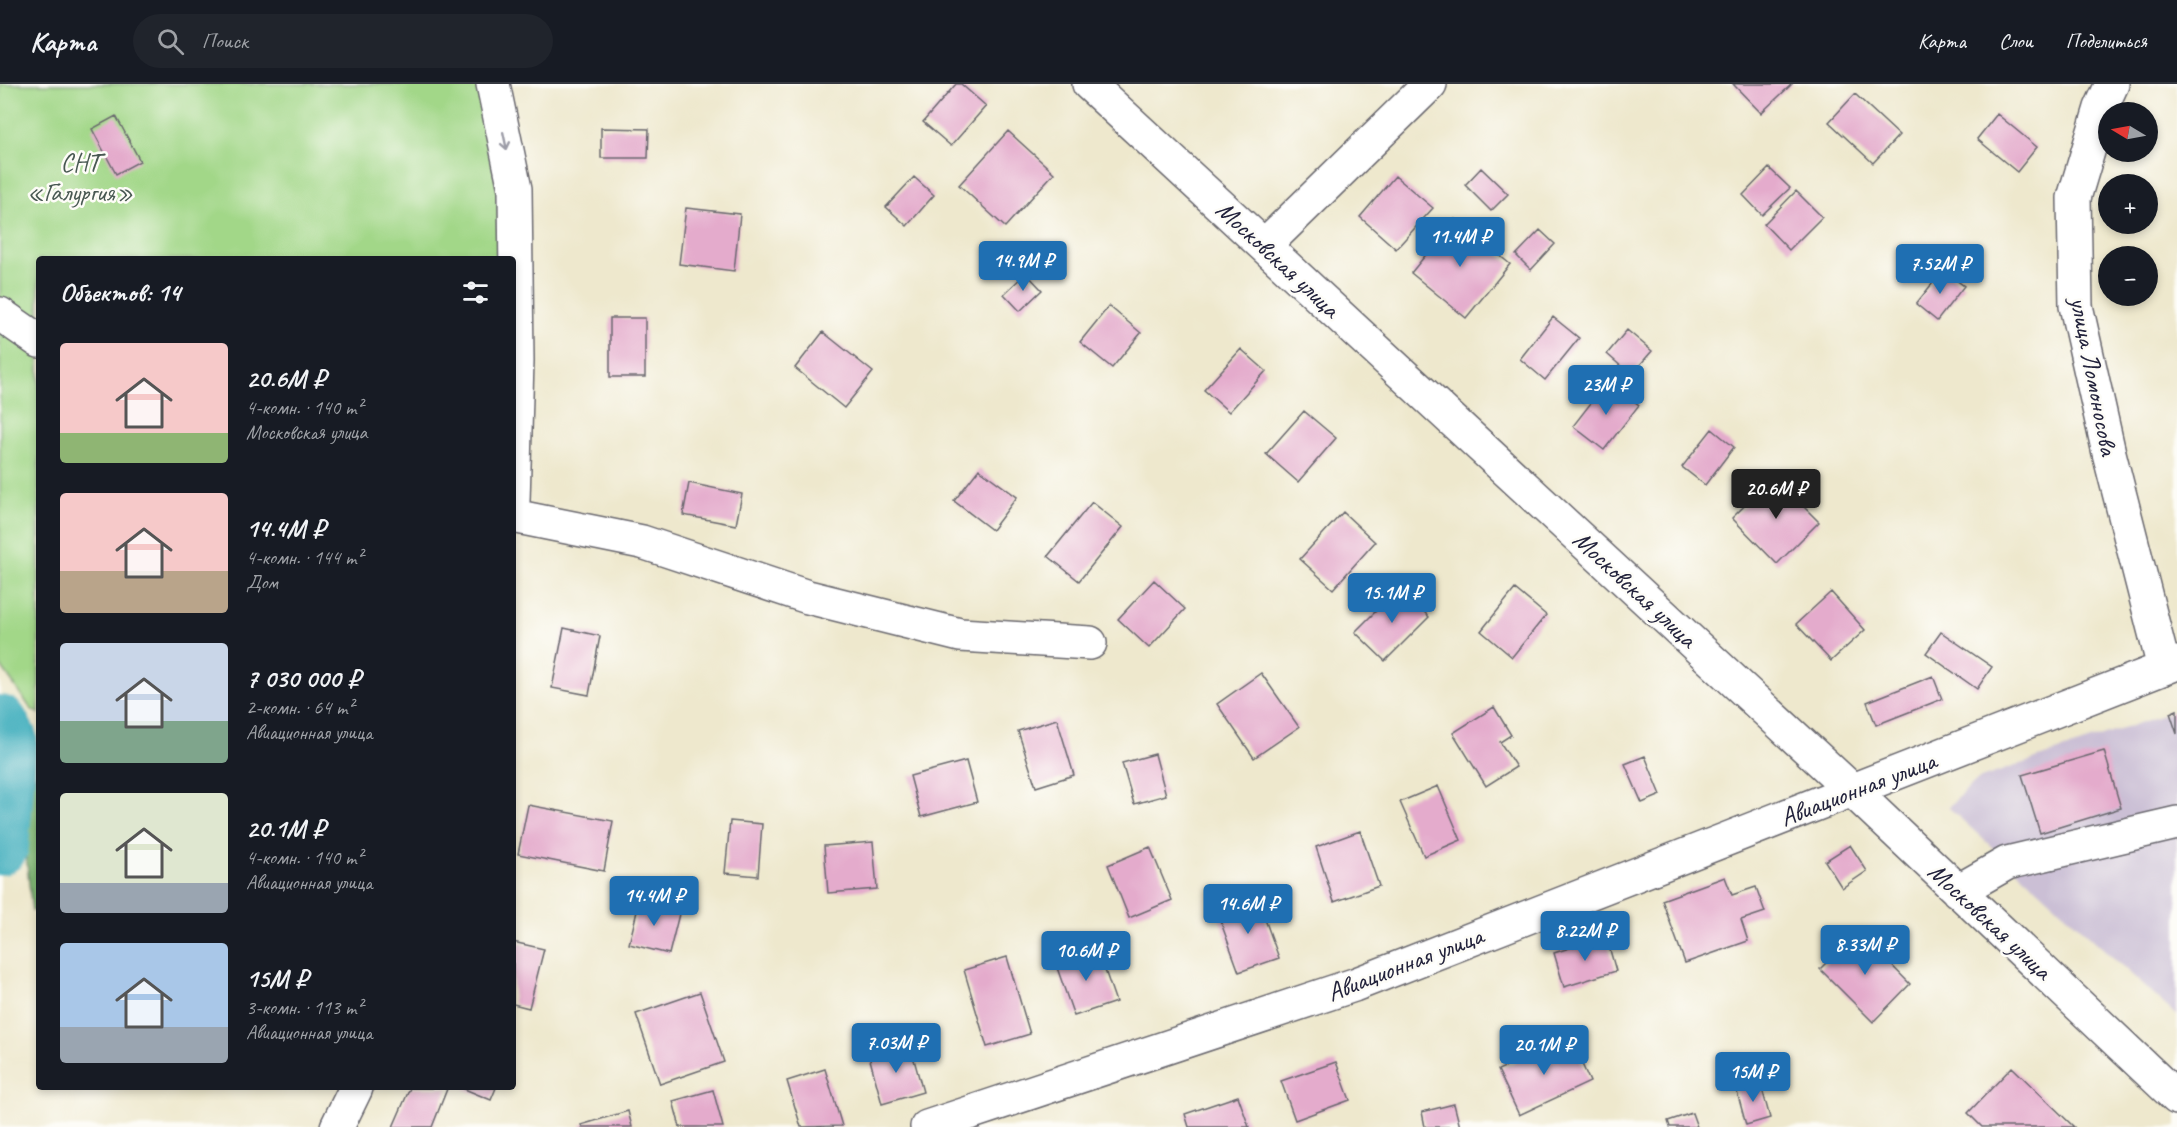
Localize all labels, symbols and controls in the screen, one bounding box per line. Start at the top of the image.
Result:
search box [133,14,553,68]
text: Карта [30,24,97,59]
icon: search [154,25,187,58]
text: Поиск [202,27,248,55]
text: Карта [1918,28,1966,54]
text: Слои [1999,28,2033,54]
text: Поделиться [2066,28,2147,54]
north arrow [2098,102,2158,162]
map controls [2098,102,2158,306]
one-way arrow [500,131,511,151]
park label: СНТ «Галургия» [27,146,133,209]
button: + [2098,174,2158,234]
street label: Московская улица [1209,193,1348,326]
pin: 11.4M ₽ [1405,217,1515,268]
text: 11.4M ₽ [1430,224,1490,249]
pin: 14.9M ₽ [968,241,1078,292]
pin: 7.52M ₽ [1885,244,1995,295]
button: − [2098,246,2158,306]
text: 14.9M ₽ [993,248,1053,273]
text: 7.52M ₽ [1910,251,1970,276]
text: Объектов: 14 [60,276,180,309]
icon: filters [459,276,492,309]
street label: улица Ломоносова [2062,292,2126,459]
text: 20.6M ₽ [246,362,325,395]
pin: 23M ₽ [1564,365,1648,416]
icon: home [108,367,180,439]
text: 23M ₽ [1582,372,1630,397]
text: 4-комн. · 140 m² [246,395,363,420]
text: Московская улица [246,420,367,445]
pin: 20.6M ₽ [1721,469,1831,520]
text: 20.6M ₽ [1745,476,1807,501]
text: 14.4M ₽ [246,512,325,545]
icon: home [108,517,180,589]
street label: Московская улица [1566,523,1705,656]
text: 4-комн. · 144 m² [246,545,363,570]
text: Дом [246,570,278,595]
pin: 15.1M ₽ [1337,573,1447,624]
text: 15.1M ₽ [1362,580,1422,605]
text: 7 030 000 ₽ [246,662,360,695]
icon: home [108,667,180,739]
text: 2-комн. · 64 m² [246,695,354,720]
text: Авиационная улица [246,720,372,745]
street label: Авиационная улица [1775,743,1943,834]
text: 20.1M ₽ [246,812,325,845]
icon: home [108,817,180,889]
text: 4-комн. · 140 m² [246,845,363,870]
street label: Московская улица [1921,855,2060,988]
text: Авиационная улица [246,870,372,895]
pin: 14.4M ₽ [599,876,709,927]
text: 14.4M ₽ [624,883,684,908]
pin: 14.6M ₽ [1193,884,1303,935]
text: 14.6M ₽ [1217,891,1279,916]
pin: 8.22M ₽ [1530,911,1640,962]
street label: Авиационная улица [1322,918,1490,1009]
text: 8.22M ₽ [1555,918,1615,943]
pin: 8.33M ₽ [1810,925,1920,976]
pin: 10.6M ₽ [1031,931,1141,982]
text: 8.33M ₽ [1835,932,1895,957]
text: 10.6M ₽ [1055,938,1117,963]
text: 15M ₽ [246,962,308,995]
icon: home [108,967,180,1039]
text: 3-комн. · 113 m² [246,995,363,1020]
text: Авиационная улица [246,1020,372,1045]
pin: 7.03M ₽ [841,1023,951,1074]
pin: 20.1M ₽ [1489,1025,1599,1076]
text: 7.03M ₽ [866,1030,926,1055]
text: 20.1M ₽ [1514,1032,1574,1057]
pin: 15M ₽ [1711,1052,1795,1103]
text: 15M ₽ [1729,1059,1777,1084]

